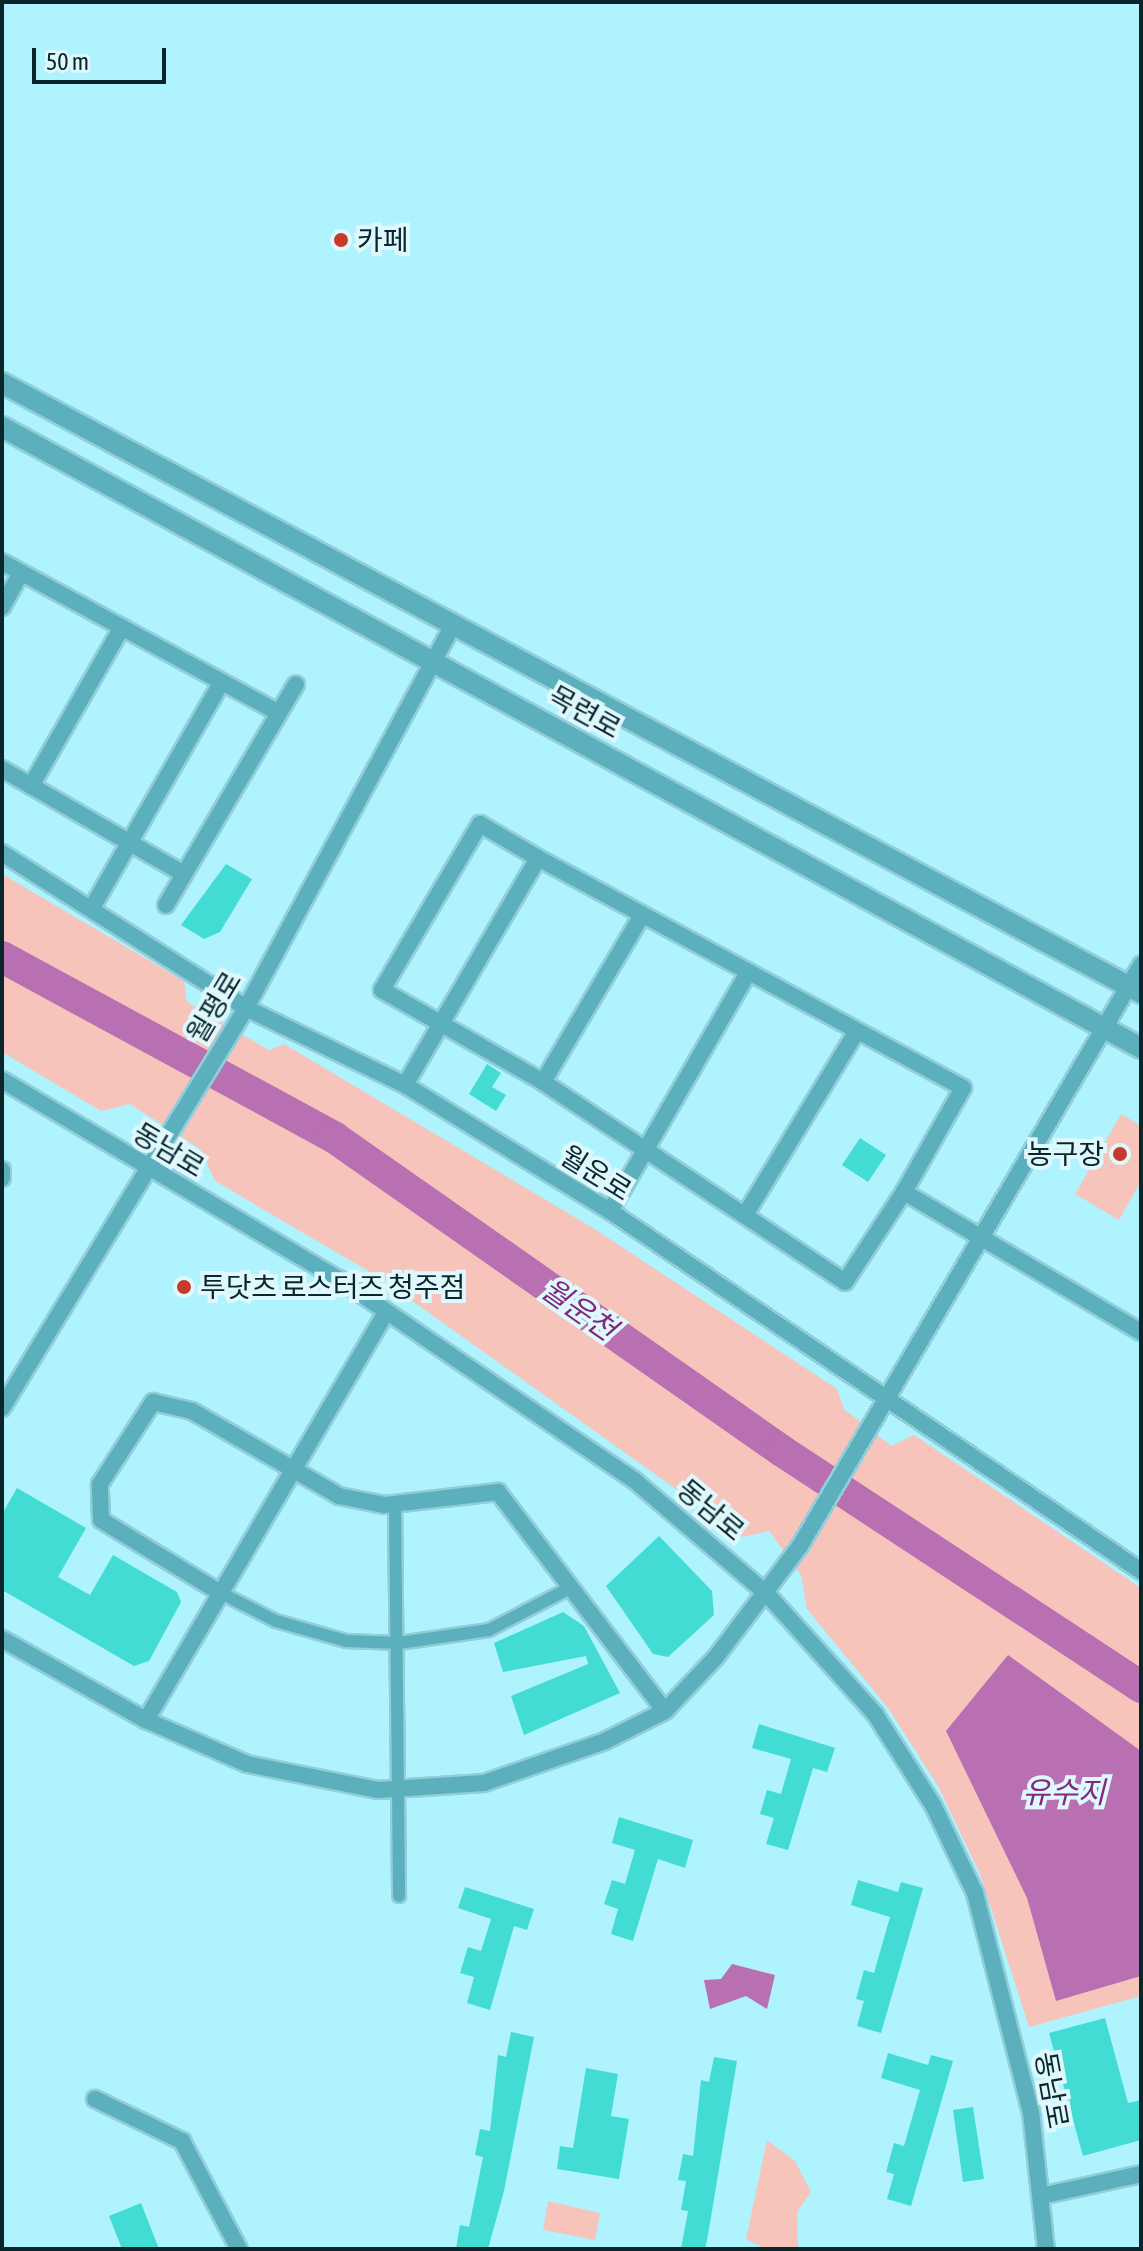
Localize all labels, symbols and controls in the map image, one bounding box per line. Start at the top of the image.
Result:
scale bar [36,32,170,82]
text: 50 m [46,48,89,75]
place label: 카페 [357,223,409,257]
marker: 카페 [332,231,350,249]
street label: 목련로 [543,679,627,745]
street label: 월평로 [180,965,248,1049]
street label: 동남로 [127,1116,211,1184]
place label: 농구장 [1027,1137,1104,1171]
street label: 월운로 [554,1138,638,1208]
marker: 농구장 [1111,1145,1129,1163]
place label: 투닷츠 로스터즈 청주점 [200,1270,465,1304]
water label: 월운천 [535,1271,623,1347]
marker: 투닷츠 로스터즈 청주점 [175,1278,193,1296]
street label: 동남로 [671,1472,751,1548]
water label: 유수지 [1023,1774,1105,1810]
street label: 동남로 [1029,2049,1075,2131]

